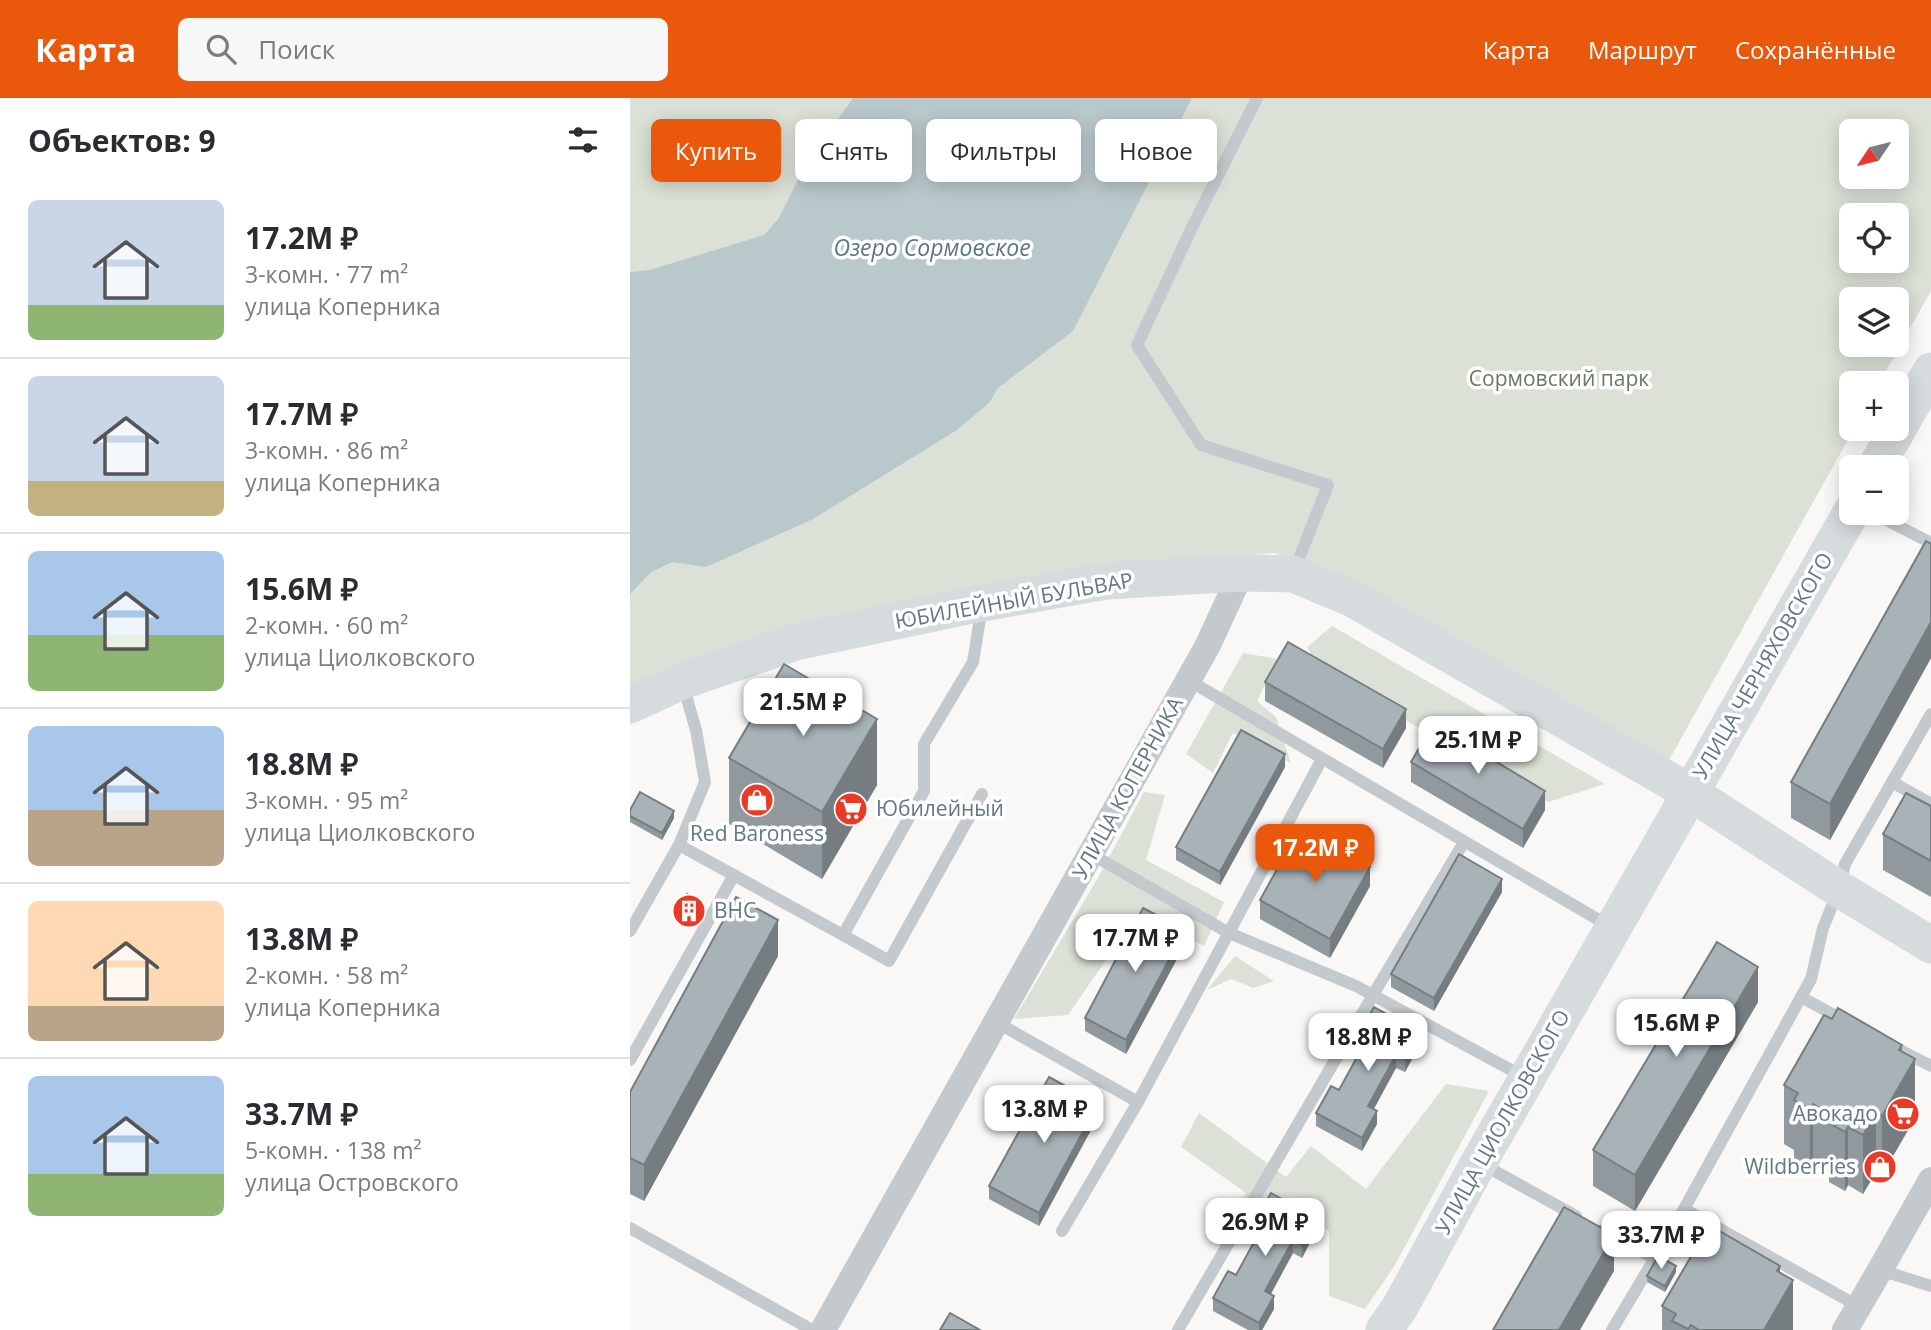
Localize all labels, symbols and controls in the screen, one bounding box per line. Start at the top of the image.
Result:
search box [178,18,668,81]
text: Карта [35,27,136,72]
icon: search [202,30,240,68]
text: Поиск [258,31,335,67]
text: Карта [1483,33,1550,66]
text: Маршрут [1588,33,1697,66]
text: Сохранённые [1735,33,1896,66]
chip: Купить [651,119,781,182]
chip: Снять [795,119,912,182]
chip: Фильтры [926,119,1081,182]
chip: Новое [1095,119,1217,182]
north arrow [1839,119,1909,189]
map controls [1839,119,1909,525]
text: Объектов: 9 [28,120,216,161]
icon: filters [564,121,602,159]
button: locate [1839,203,1909,273]
text: 17.2M ₽ [245,217,359,258]
icon: home [84,228,168,312]
water label: Озеро Сормовское [833,231,1031,263]
text: 3-комн. · 77 m² [245,258,408,290]
button: layers [1839,287,1909,357]
text: улица Коперника [245,290,440,322]
park label: Сормовский парк [1469,364,1649,392]
button: + [1839,371,1909,441]
text: 17.7M ₽ [245,393,359,434]
icon: home [84,404,168,488]
text: 3-комн. · 86 m² [245,434,408,466]
button: − [1839,455,1909,525]
text: улица Коперника [245,466,440,498]
street label: УЛИЦА ЧЕРНЯХОВСКОГО [1686,547,1839,784]
street label: ЮБИЛЕЙНЫЙ БУЛЬВАР [893,565,1135,635]
text: 15.6M ₽ [245,568,359,609]
icon: home [84,579,168,663]
text: 2-комн. · 60 m² [245,609,408,641]
text: улица Циолковского [245,641,475,673]
pin: 21.5M ₽ [738,678,868,738]
text: 21.5M ₽ [759,685,847,717]
street label: УЛИЦА КОПЕРНИКА [1065,691,1189,884]
pin: 25.1M ₽ [1413,716,1543,776]
text: 25.1M ₽ [1434,723,1522,755]
text: 18.8M ₽ [245,743,359,784]
icon: home [84,754,168,838]
shop icon: Red Baroness [738,781,776,819]
text: 3-комн. · 95 m² [245,784,408,816]
supermarket icon: Юбилейный [832,790,870,828]
place label: Юбилейный [876,794,1004,822]
text: улица Циолковского [245,816,475,848]
place label: Red Baroness [690,819,824,847]
pin: 17.2M ₽ [1250,824,1380,884]
text: 17.2M ₽ [1271,831,1359,863]
building icon: ВНС [670,892,708,930]
place label: ВНС [714,896,756,924]
pin: 17.7M ₽ [1070,914,1200,974]
text: 13.8M ₽ [245,918,359,959]
text: 17.7M ₽ [1091,921,1179,953]
icon: home [84,929,168,1013]
text: 2-комн. · 58 m² [245,959,408,991]
text: улица Коперника [245,991,440,1023]
pin: 15.6M ₽ [1611,1000,1741,1059]
street label: УЛИЦА ЦИОЛКОВСКОГО [1429,1004,1576,1239]
text: 15.6M ₽ [1632,1006,1720,1038]
pin: 18.8M ₽ [1303,1014,1433,1073]
text: 18.8M ₽ [1324,1020,1412,1052]
pin: 13.8M ₽ [979,1086,1109,1145]
text: 13.8M ₽ [1000,1092,1088,1124]
text: 33.7M ₽ [245,1093,359,1134]
supermarket icon: Авокадо [1884,1095,1922,1133]
place label: Авокадо [1793,1099,1878,1127]
icon: home [84,1104,168,1188]
text: 5-комн. · 138 m² [245,1134,421,1166]
shop icon: Wildberries [1861,1148,1899,1186]
place label: Wildberries [1744,1152,1856,1180]
text: улица Островского [245,1166,459,1198]
pin: 26.9M ₽ [1200,1198,1330,1258]
text: 26.9M ₽ [1221,1205,1309,1237]
pin: 33.7M ₽ [1596,1212,1726,1271]
text: 33.7M ₽ [1617,1218,1705,1250]

